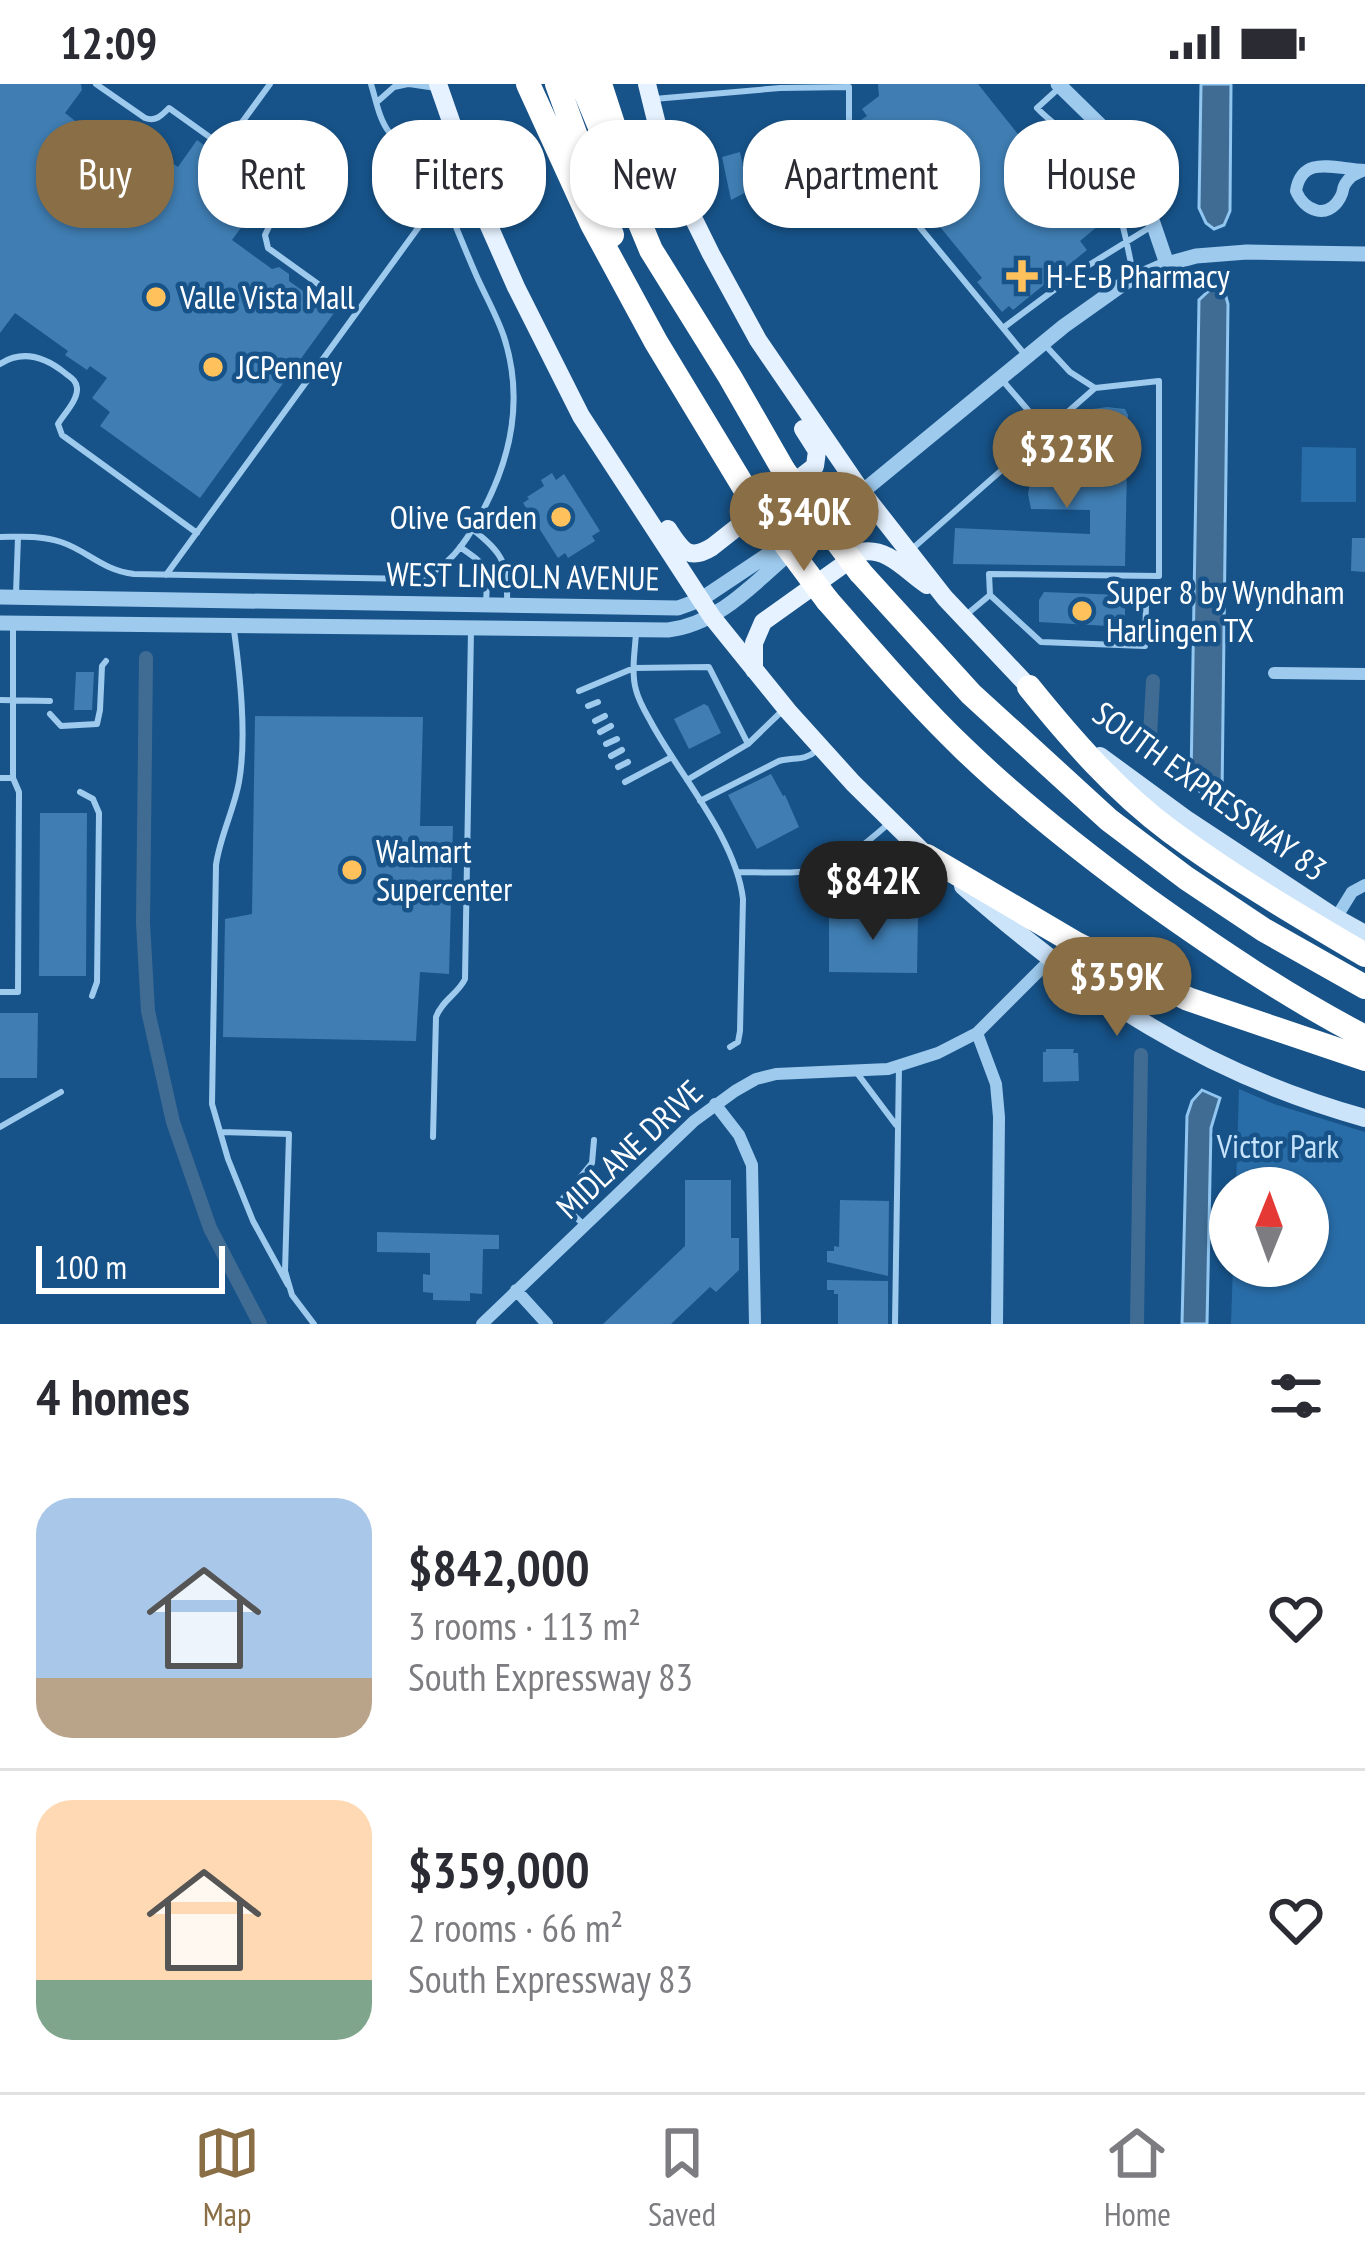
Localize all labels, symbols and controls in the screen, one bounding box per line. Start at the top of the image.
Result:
text: 12:09 [60,13,157,71]
chip: Buy [36,120,174,228]
chip: Rent [198,120,348,228]
chip: Filters [372,120,546,228]
chip: New [570,120,719,228]
chip: Apartment [743,120,980,228]
chip: House [1004,120,1179,228]
place label: H-E-B Pharmacy [1046,254,1230,297]
marker: H-E-B Pharmacy [1009,263,1035,289]
place label: Valle Vista Mall [179,275,355,318]
marker: Valle Vista Mall [143,284,169,310]
place label: JCPenney [236,345,343,388]
marker: JCPenney [200,354,226,380]
pin: $323K [983,409,1151,511]
text: $323K [1020,422,1114,473]
pin: $340K [720,472,888,574]
text: $340K [757,485,851,536]
place label: Olive Garden [390,495,537,538]
marker: Olive Garden [548,504,574,530]
street label: WEST LINCOLN AVENUE [386,552,660,599]
place label: Super 8 by Wyndham Harlingen TX [1106,570,1344,651]
marker: Super 8 by Wyndham Harlingen TX [1069,598,1095,624]
street label: SOUTH EXPRESSWAY 83 [1085,691,1336,890]
place label: Walmart Supercenter [376,829,512,910]
pin: $842K [789,841,957,943]
text: $842K [826,854,920,905]
marker: Walmart Supercenter [339,857,365,883]
pin: $359K [1033,937,1201,1039]
text: $359K [1070,950,1164,1001]
street label: MIDLANE DRIVE [546,1070,711,1227]
park label: Victor Park [1216,1124,1339,1167]
north arrow [1209,1167,1329,1287]
map controls [1209,1167,1329,1287]
scale bar [36,1240,225,1293]
text: 100 m [54,1245,127,1288]
text: 4 homes [36,1363,190,1429]
icon: filters [1263,1363,1329,1429]
text: $842,000 [408,1534,590,1600]
icon: home [132,1546,276,1690]
icon: heart [1263,1585,1329,1651]
text: 3 rooms · 113 m² [408,1600,641,1651]
text: South Expressway 83 [408,1651,693,1702]
text: $359,000 [408,1836,590,1902]
icon: home [132,1848,276,1992]
icon: heart [1263,1887,1329,1953]
text: 2 rooms · 66 m² [408,1902,623,1953]
text: South Expressway 83 [408,1953,693,2004]
tab: Map [194,2120,260,2235]
tab: Saved [648,2120,716,2235]
tab: Home [1104,2120,1171,2235]

